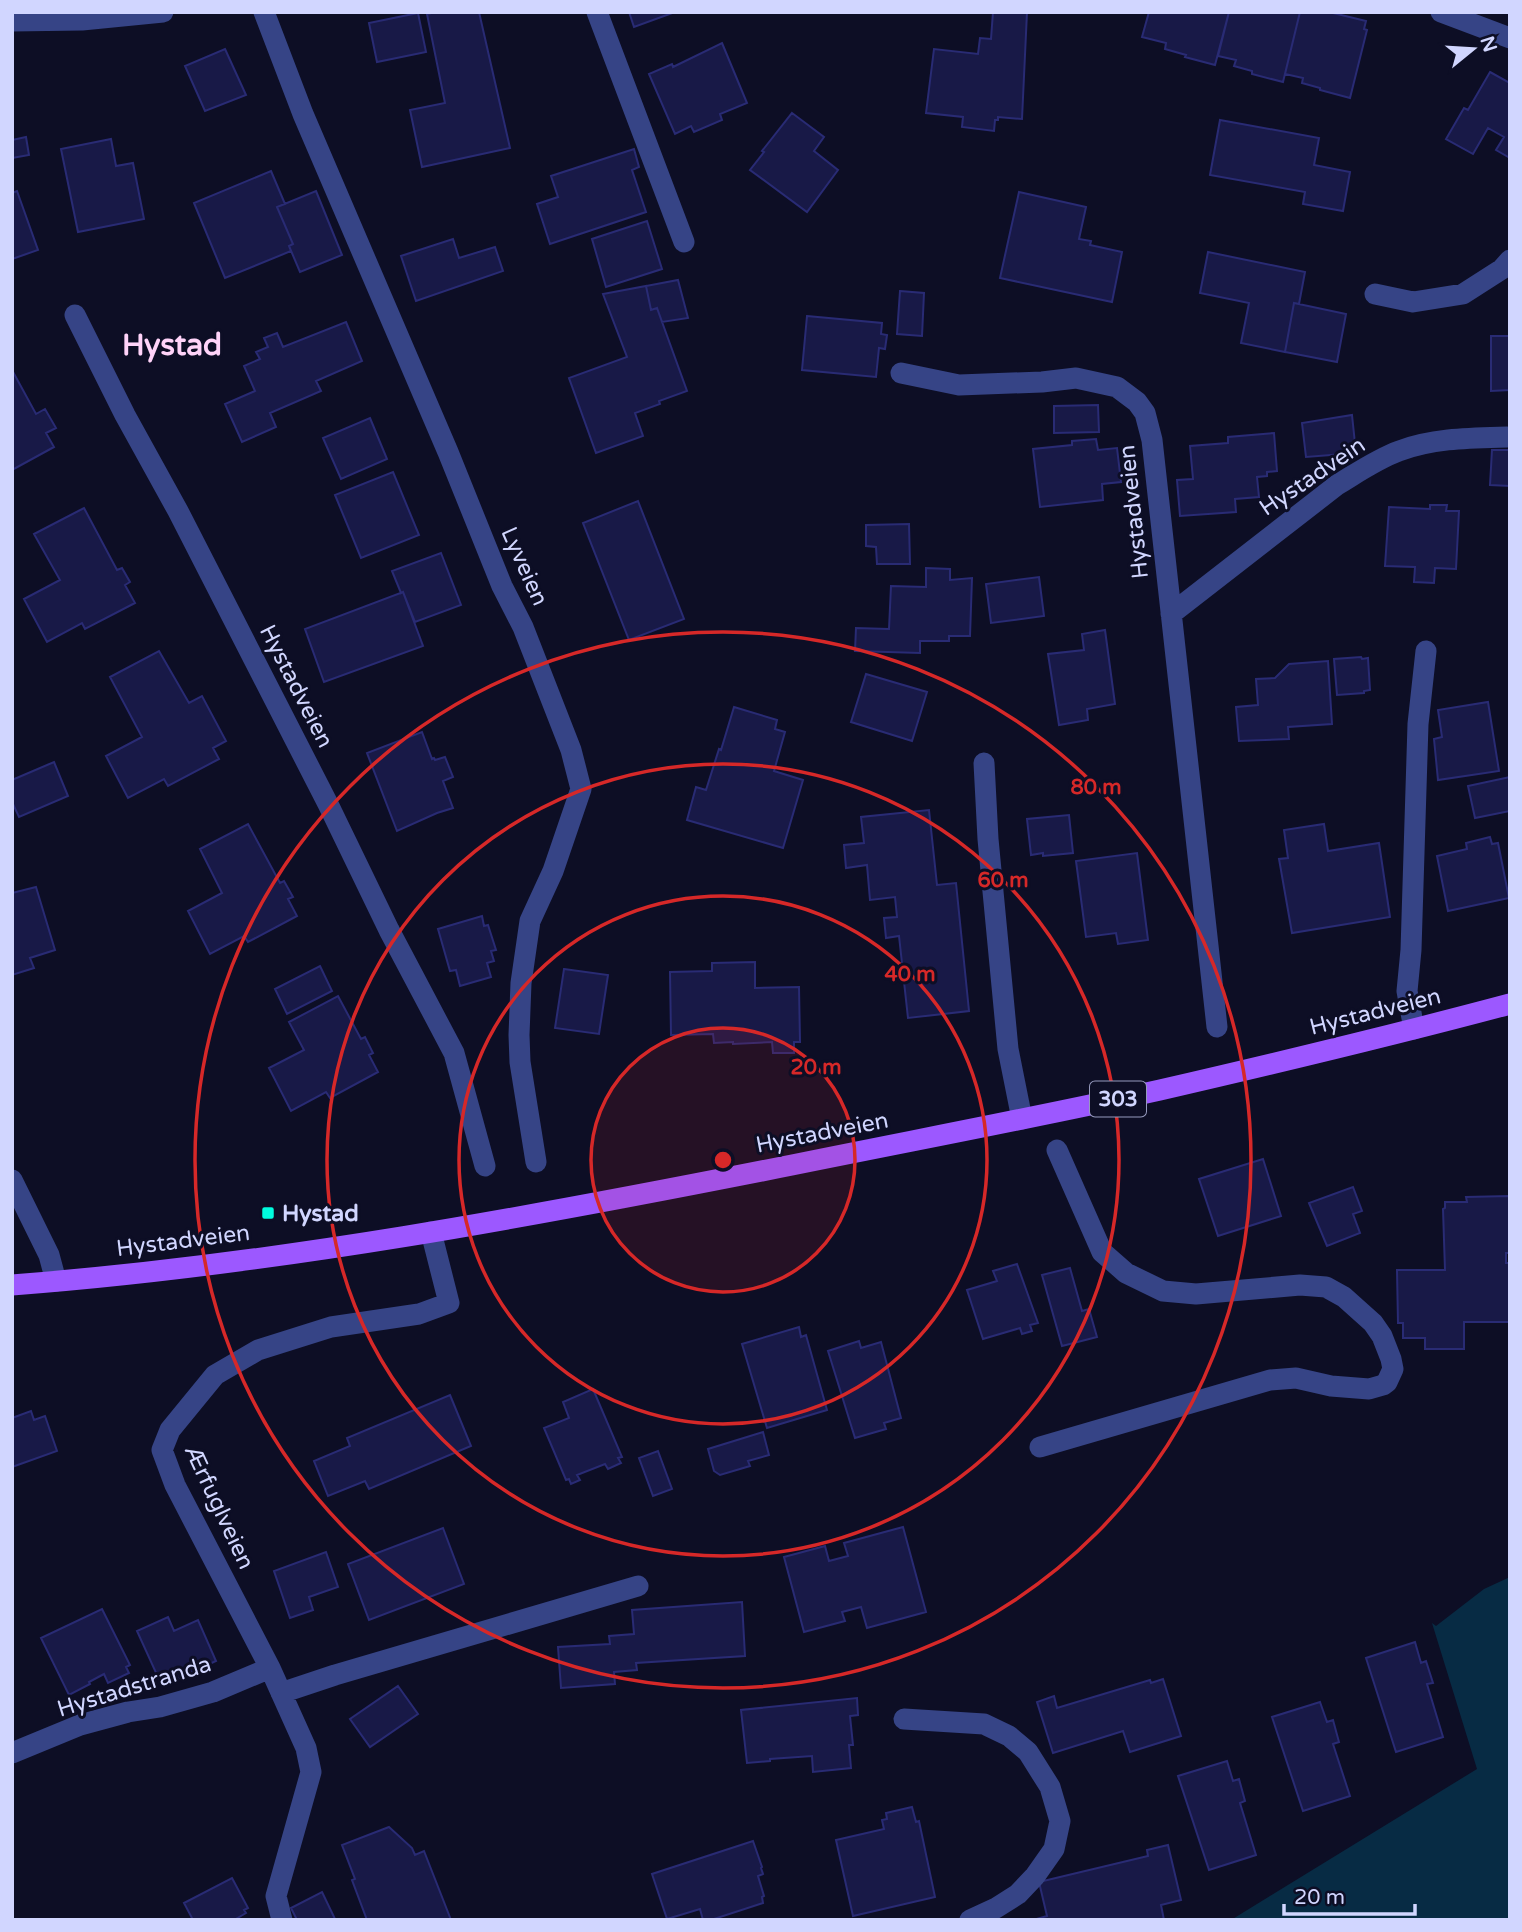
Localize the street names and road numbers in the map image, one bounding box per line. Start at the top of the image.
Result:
street label: Hystadvein [1254,431,1371,522]
street label: Hystadveien [1113,444,1155,580]
street label: Lyveien [494,523,554,610]
street label: Hystadveien [253,620,339,753]
street label: Hystadveien [1307,982,1444,1042]
road number: 303 [1090,1082,1146,1116]
street label: Hystadveien [754,1106,891,1160]
street label: Hystadveien [115,1219,252,1263]
street label: Ærfuglveien [178,1441,260,1574]
street label: Hystadstranda [54,1650,215,1724]

